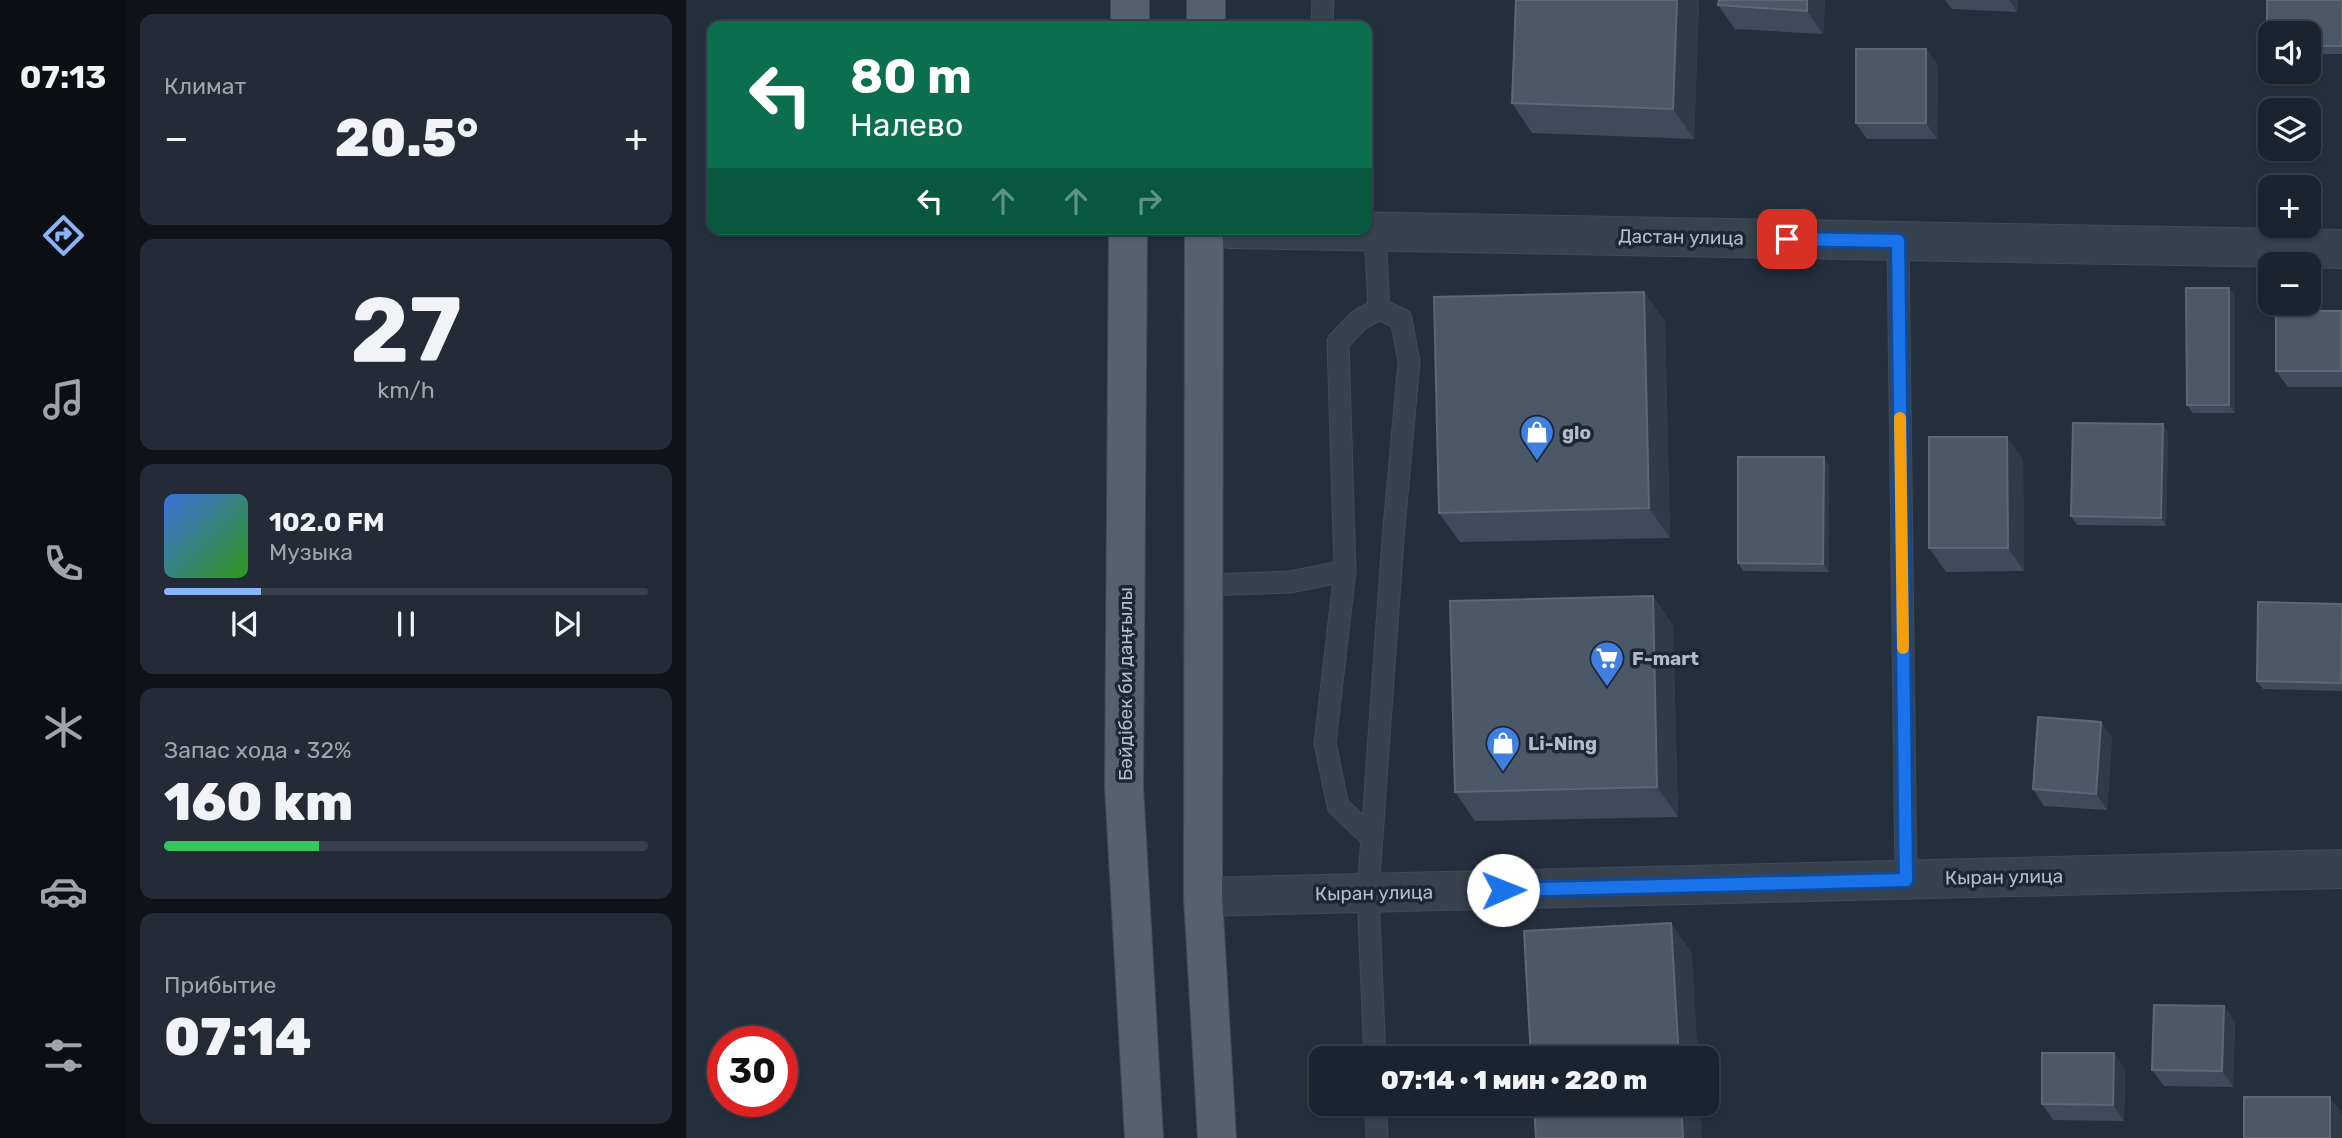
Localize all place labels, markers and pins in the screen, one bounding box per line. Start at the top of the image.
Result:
pin [1757,209,1817,269]
shop icon: glo [1518,413,1556,462]
place label: glo [1562,421,1591,444]
supermarket icon: F-mart [1588,639,1626,688]
place label: F-mart [1632,647,1699,670]
shop icon: Li-Ning [1484,724,1522,773]
place label: Li-Ning [1528,732,1597,755]

